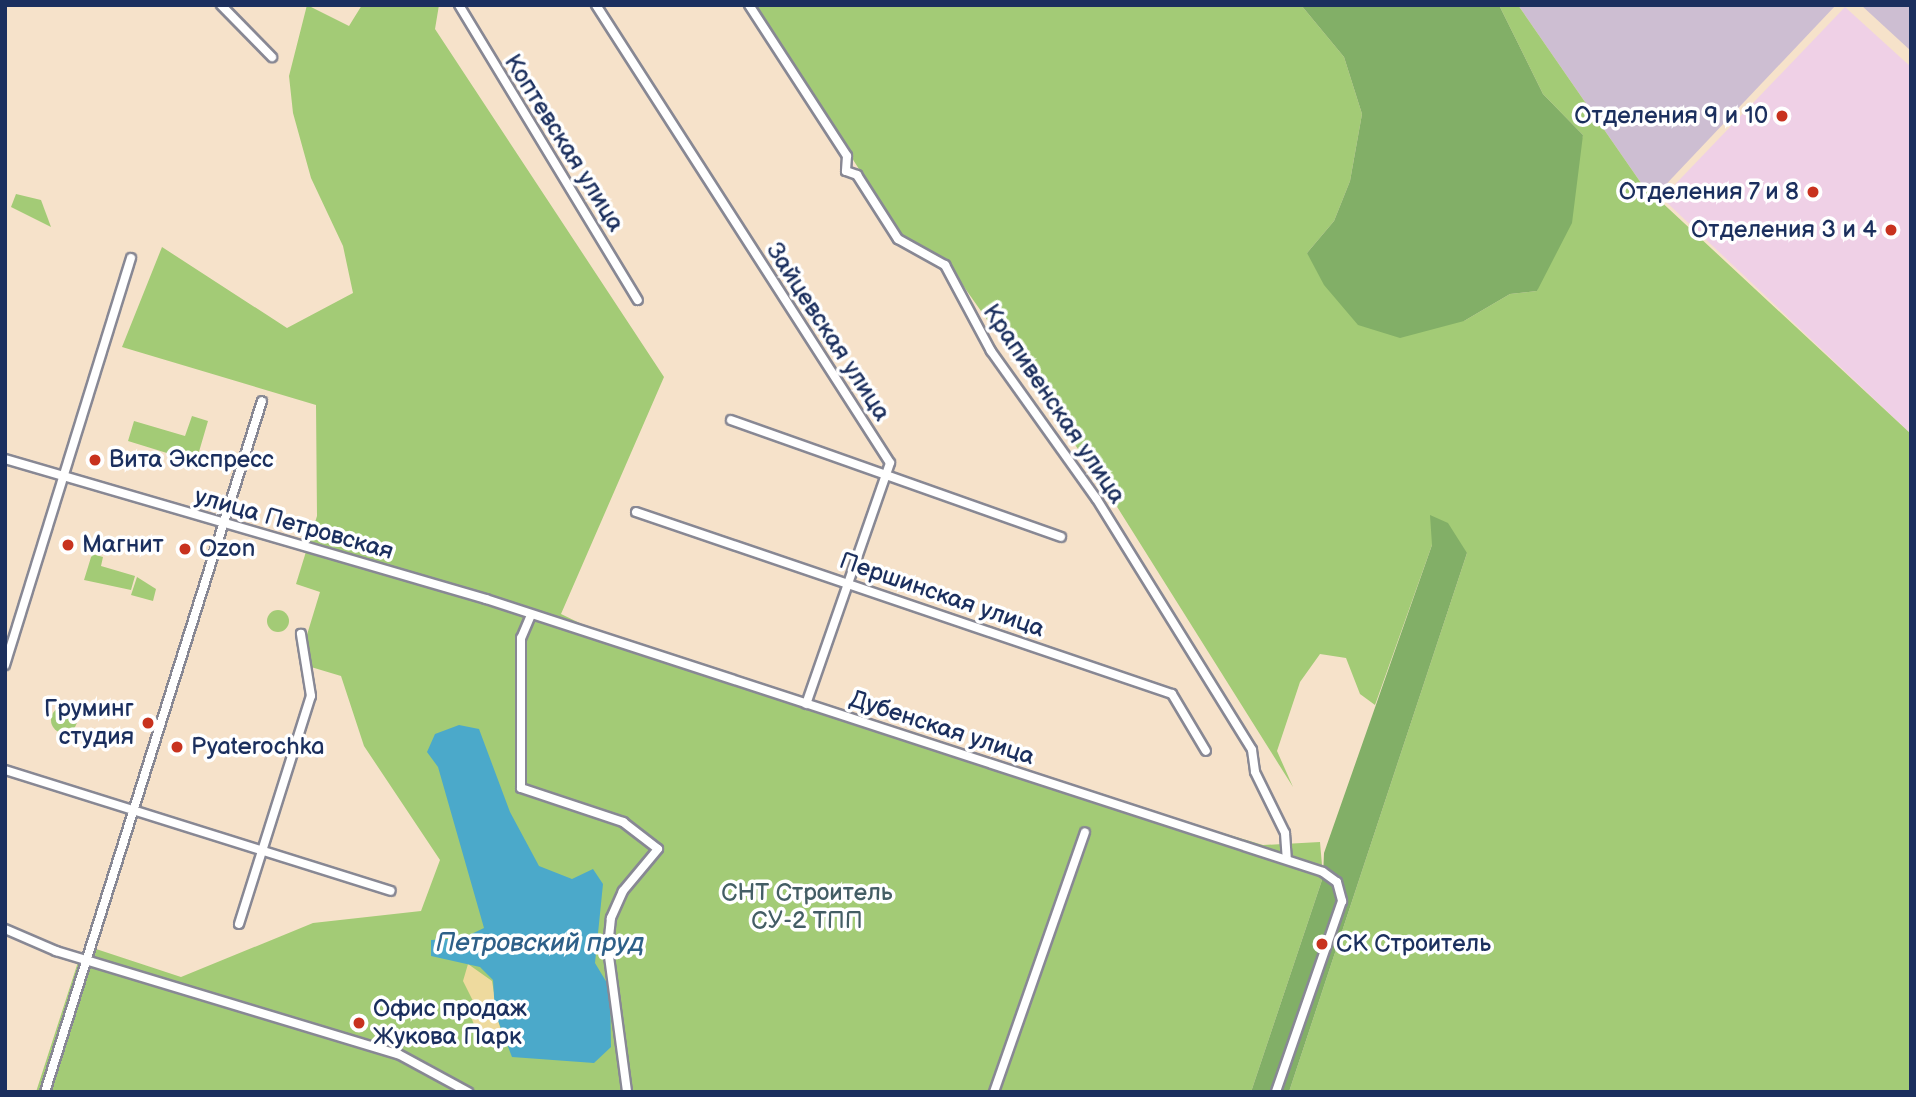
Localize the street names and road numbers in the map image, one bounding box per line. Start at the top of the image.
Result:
street label: Коптевская улица [498,49,630,237]
street label: Зайцевская улица [760,238,896,426]
street label: Крапивенская улица [976,299,1132,509]
street label: улица Петровская [191,482,397,566]
street label: Першинская улица [836,546,1048,644]
street label: Дубенская улица [846,685,1038,771]

